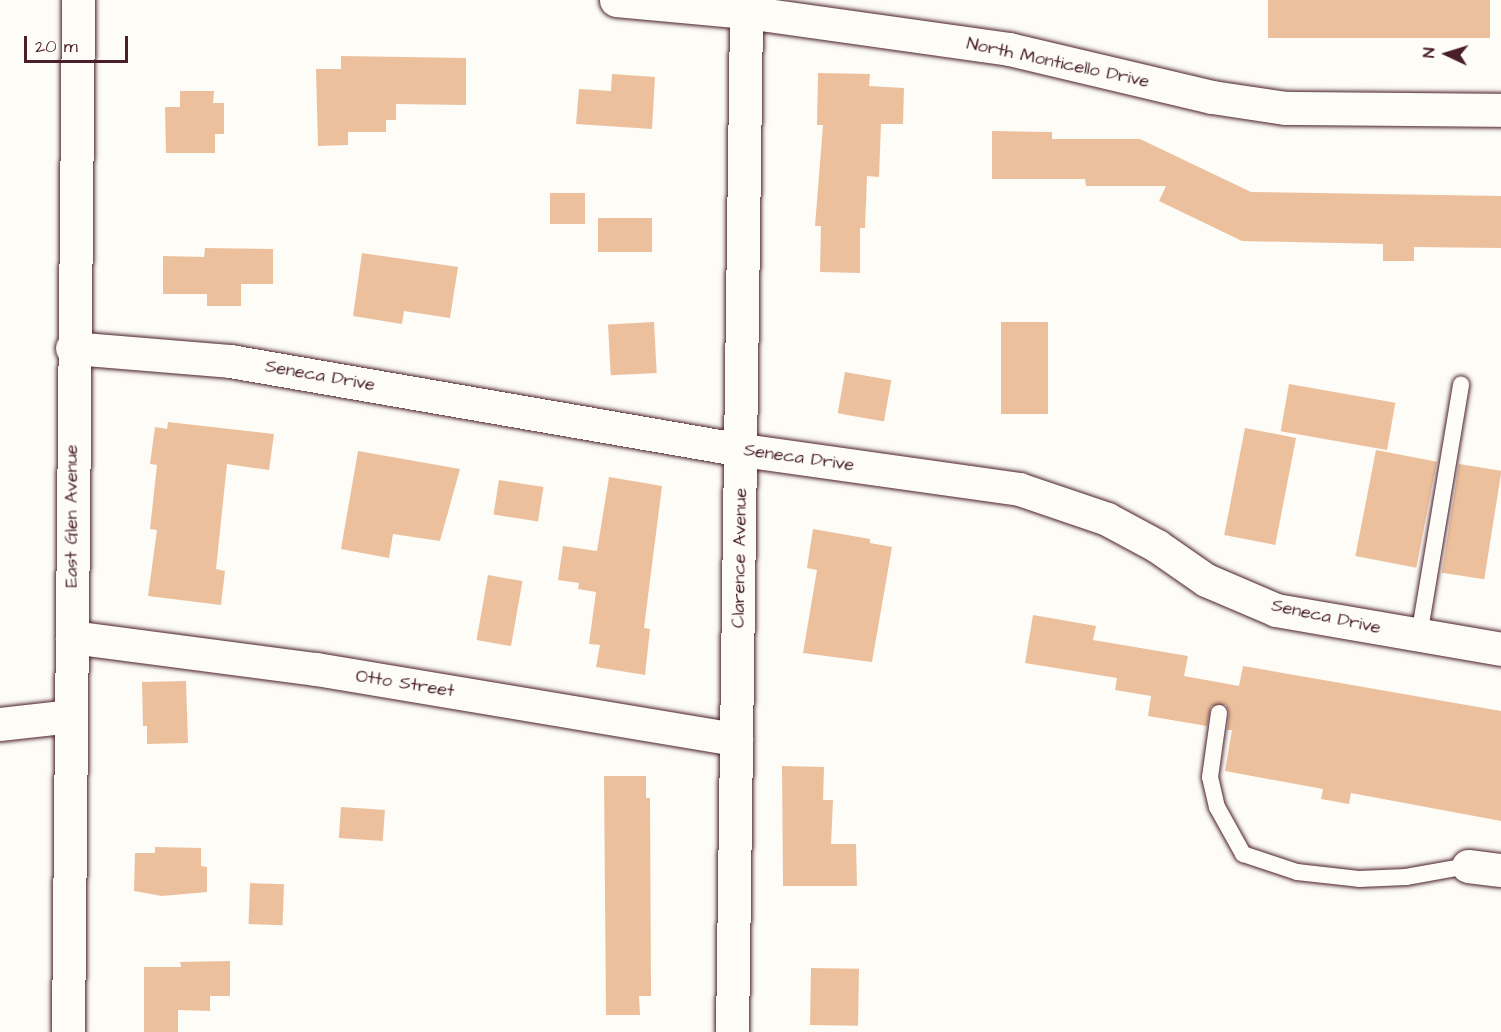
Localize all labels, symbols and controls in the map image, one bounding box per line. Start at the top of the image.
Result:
scale bar [27,24,130,62]
north arrow [1417,24,1477,84]
street label: North Monticello Drive [965,33,1151,93]
text: 20 m [35,34,78,59]
text: N [1418,47,1440,59]
street label: Seneca Drive [263,356,377,396]
street label: Seneca Drive [742,440,856,476]
street label: East Glen Avenue [61,444,83,588]
street label: Clarence Avenue [728,488,752,628]
street label: Seneca Drive [1269,595,1383,639]
street label: Otto Street [354,666,456,702]

